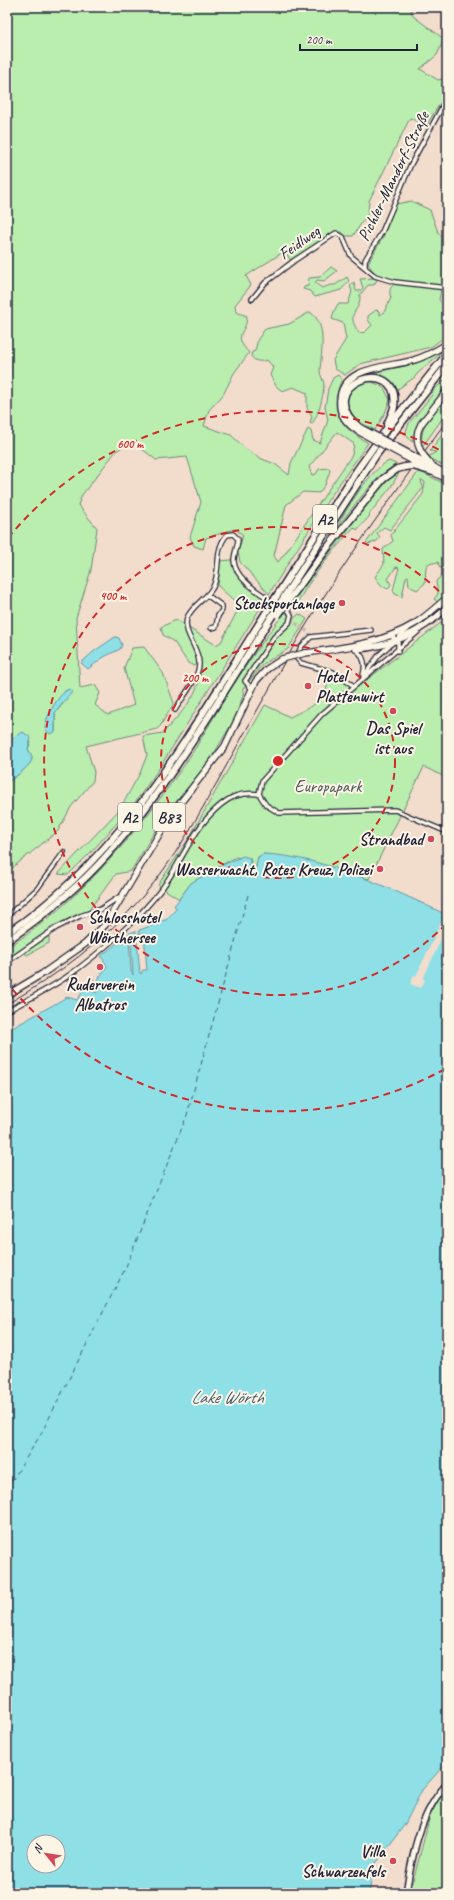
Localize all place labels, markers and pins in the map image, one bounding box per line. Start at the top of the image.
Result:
place label: Stocksportanlage [233,593,335,614]
marker: Stocksportanlage [337,598,347,608]
place label: Hotel Plattenwirt [316,666,386,707]
marker: Hotel Plattenwirt [303,681,313,691]
marker: Das Spiel ist aus [388,706,398,716]
place label: Das Spiel ist aus [366,718,423,759]
centre of rings [271,754,285,768]
place label: Strandbad [359,829,426,850]
marker: Strandbad [426,834,436,844]
place label: Wasserwacht, Rotes Kreuz, Polizei [175,859,375,880]
marker: Wasserwacht, Rotes Kreuz, Polizei [375,864,385,874]
place label: Schlosshotel Wörthersee [88,907,163,948]
marker: Schlosshotel Wörthersee [75,922,85,932]
marker: Ruderverein Albatros [95,962,105,972]
place label: Ruderverein Albatros [66,974,135,1015]
place label: Villa Schwarzenfels [302,1841,387,1882]
marker: Villa Schwarzenfels [388,1856,398,1866]

